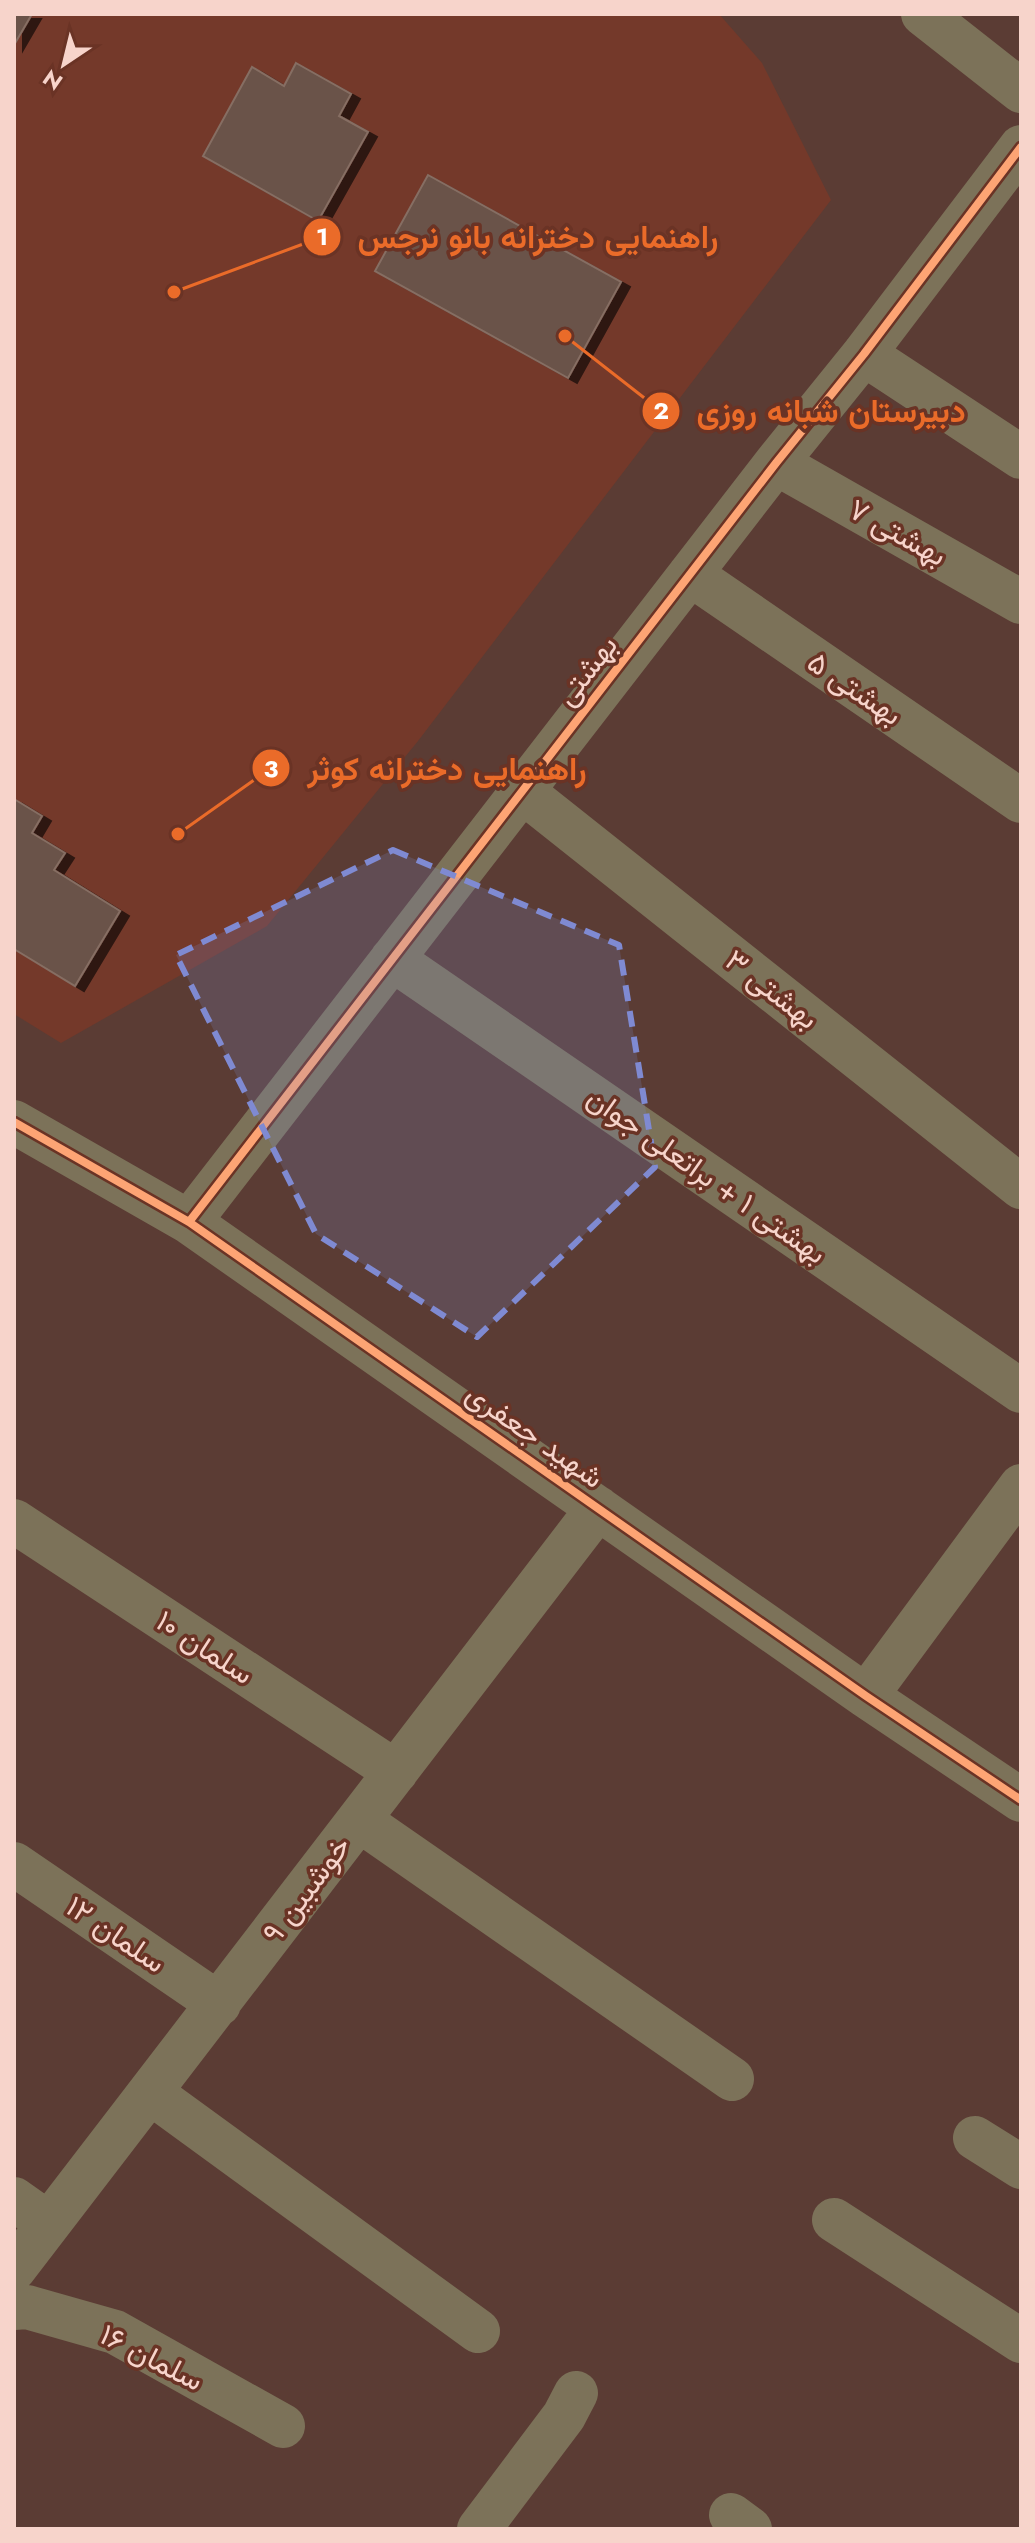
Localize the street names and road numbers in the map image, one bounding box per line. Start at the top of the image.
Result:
street label: بهشتی ۷ [841,487,955,577]
street label: بهشتی [545,626,627,714]
street label: بهشتی ۵ [799,641,911,735]
street label: بهشتی ۳ [716,939,828,1039]
street label: بهشتی ۱ + براتعلی جوان [578,1076,836,1274]
street label: شهید جعفری [457,1372,613,1498]
street label: سلمان ۱۰ [148,1599,262,1695]
street label: خوشبین ۹ [251,1826,361,1952]
street label: سلمان ۱۲ [58,1885,174,1983]
street label: سلمان ۱۶ [93,2313,211,2401]

